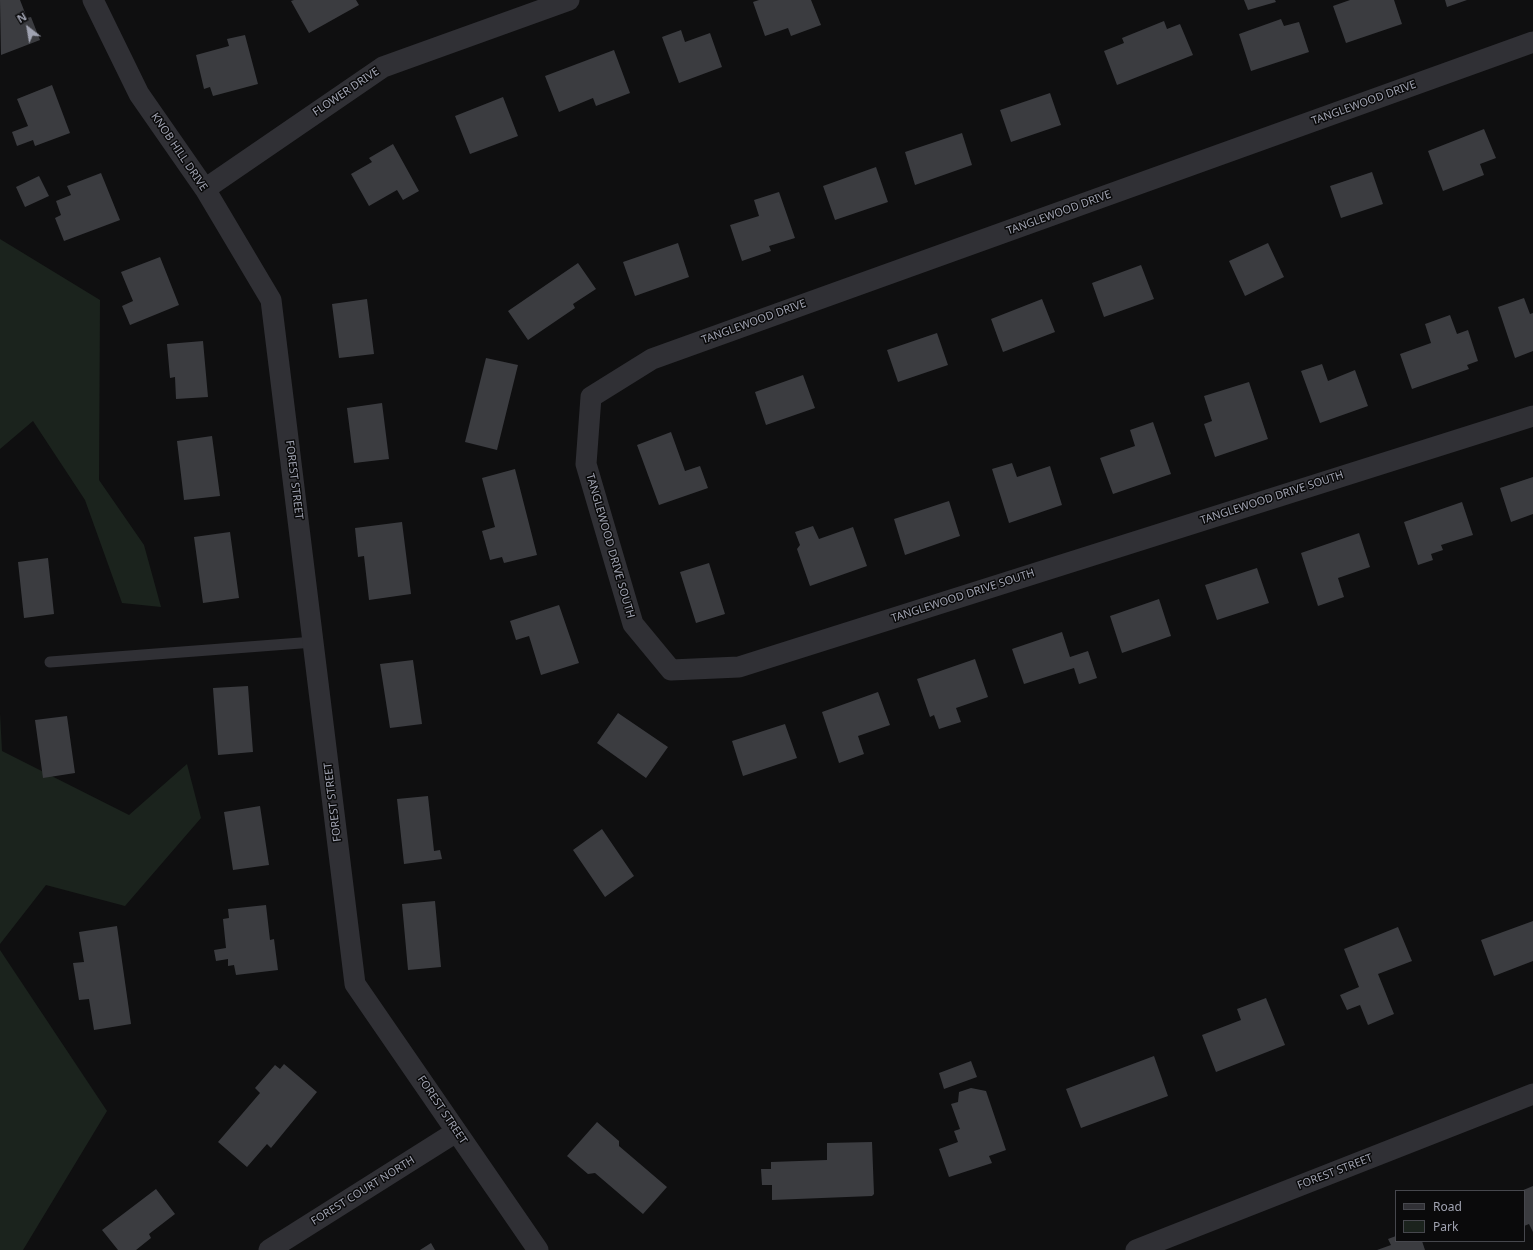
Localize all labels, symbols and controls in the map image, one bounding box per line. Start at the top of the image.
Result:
north arrow [8,8,48,48]
text: N [14,9,29,26]
street label: FLOWER DRIVE [310,65,382,119]
street label: TANGLEWOOD DRIVE [1310,78,1418,128]
street label: KNOB HILL DRIVE [148,110,210,194]
street label: TANGLEWOOD DRIVE [1005,188,1113,238]
street label: TANGLEWOOD DRIVE [700,297,808,347]
street label: FOREST STREET [283,440,305,520]
street label: TANGLEWOOD DRIVE SOUTH [1199,469,1345,527]
street label: TANGLEWOOD DRIVE SOUTH [583,472,637,620]
street label: TANGLEWOOD DRIVE SOUTH [890,567,1036,625]
street label: FOREST STREET [322,762,344,842]
street label: FOREST STREET [414,1073,470,1147]
street label: FOREST STREET [1295,1152,1375,1192]
street label: FOREST COURT NORTH [309,1154,417,1228]
legend [1395,1190,1525,1242]
text: Road [1433,1198,1462,1215]
text: Park [1433,1218,1458,1235]

